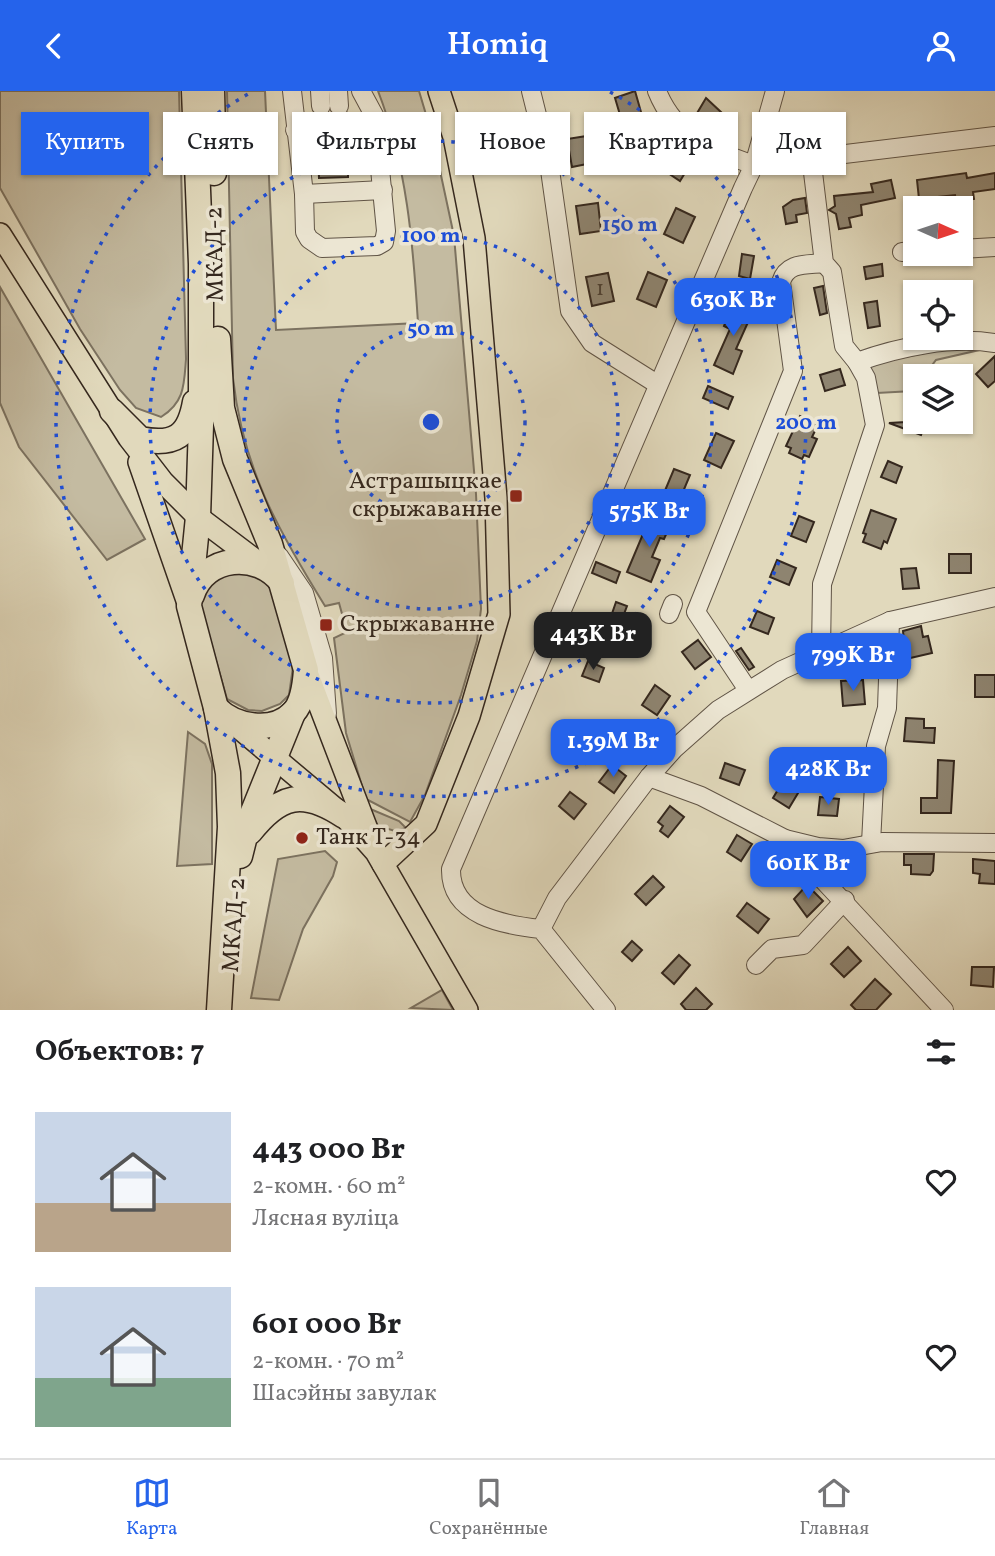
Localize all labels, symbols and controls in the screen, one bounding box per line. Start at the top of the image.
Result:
text: Homiq [447,24,548,68]
icon: back [35,27,73,65]
icon: person [922,27,960,65]
chip: Купить [21,112,149,175]
chip: Снять [163,112,278,175]
chip: Фильтры [292,112,441,175]
chip: Новое [455,112,570,175]
chip: Квартира [584,112,738,175]
chip: Дом [752,112,846,175]
north arrow [903,196,973,266]
map controls [903,196,973,434]
street label: МКАД-2 [198,206,234,302]
text: 150 m [602,211,658,240]
text: 100 m [401,222,461,251]
house number: 1 [596,275,604,304]
pin: 630K Br [668,279,798,338]
button: locate [903,280,973,350]
text: 630K Br [690,285,776,317]
text: 50 m [407,315,455,344]
button: layers [903,364,973,434]
text: 200 m [775,409,837,438]
centre of rings [419,410,443,434]
place label: Астрашыцкае скрыжаванне [349,465,502,527]
marker: Астрашыцкае скрыжаванне [508,488,524,504]
pin: 575K Br [584,489,714,549]
text: 575K Br [609,496,689,528]
place label: Скрыжаванне [340,608,495,642]
pin: 443K Br [528,613,658,672]
marker: Скрыжаванне [318,617,334,633]
text: 443K Br [550,619,636,651]
pin: 799K Br [788,633,918,693]
text: 799K Br [811,640,895,672]
pin: 1.39M Br [541,719,685,779]
text: 1.39M Br [567,726,659,758]
pin: 428K Br [763,747,893,807]
text: 428K Br [785,754,871,786]
place label: Танк Т-34 [316,821,421,855]
marker: Танк Т-34 [294,830,310,846]
pin: 601K Br [743,841,873,901]
text: 601K Br [766,848,850,880]
street label: МКАД-2 [215,876,255,974]
text: Объектов: 7 [35,1031,205,1073]
icon: filters [922,1033,960,1071]
text: 443 000 Br [252,1129,405,1171]
icon: home [91,1140,175,1224]
icon: heart [922,1163,960,1201]
text: 2-комн. · 60 m² [252,1171,406,1203]
text: Лясная вуліца [252,1203,400,1235]
text: 601 000 Br [252,1304,401,1346]
icon: home [91,1315,175,1399]
icon: heart [922,1338,960,1376]
text: 2-комн. · 70 m² [252,1346,404,1378]
text: Шасэйны завулак [252,1378,436,1410]
tab: Карта [126,1474,177,1542]
tab: Сохранённые [429,1474,548,1542]
tab: Главная [800,1474,869,1542]

